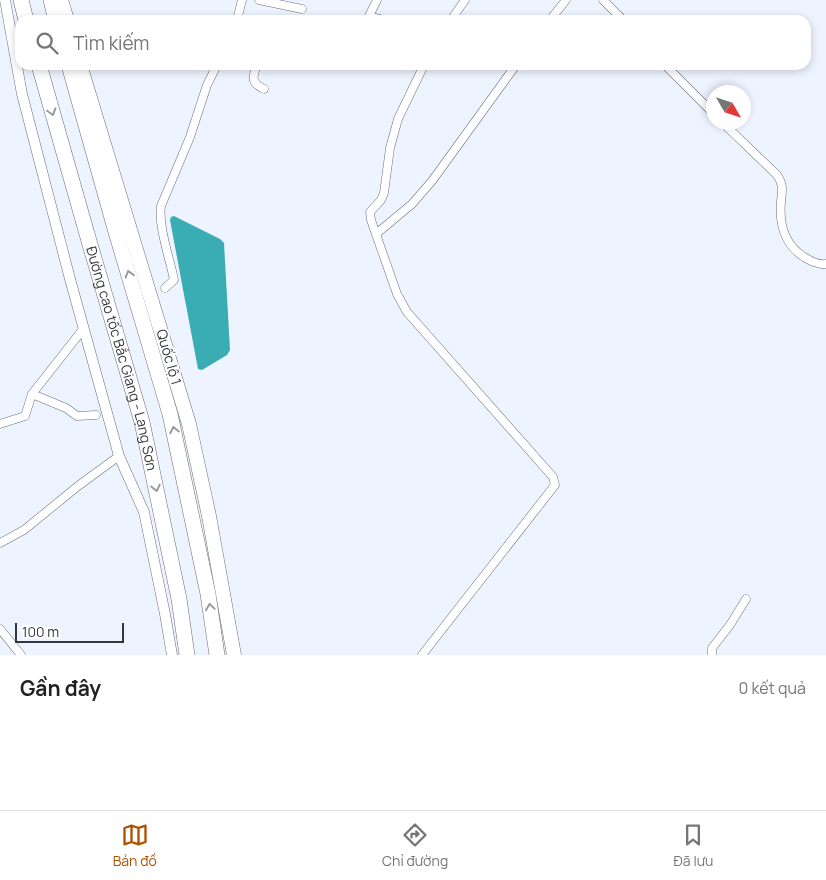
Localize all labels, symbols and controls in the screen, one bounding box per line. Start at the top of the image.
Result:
search box [15,15,811,70]
icon: search [33,29,61,57]
text: Tìm kiếm [73,30,149,56]
north arrow [706,85,751,130]
one-way arrow [46,107,57,116]
street label: Đường cao tốc Bắc Giang - Lạng Sơn [82,244,162,472]
one-way arrow [124,271,134,279]
street label: Quốc lộ 1 [152,327,186,387]
one-way arrow [169,426,180,435]
one-way arrow [150,483,161,492]
one-way arrow [205,602,215,611]
scale bar [15,620,124,643]
text: 100 m [22,622,59,641]
text: Gần đây [20,674,101,702]
text: 0 kết quả [738,677,806,699]
tab: Bản đồ [113,821,157,870]
tab: Chỉ đường [382,821,448,870]
tab: Đã lưu [674,821,713,870]

